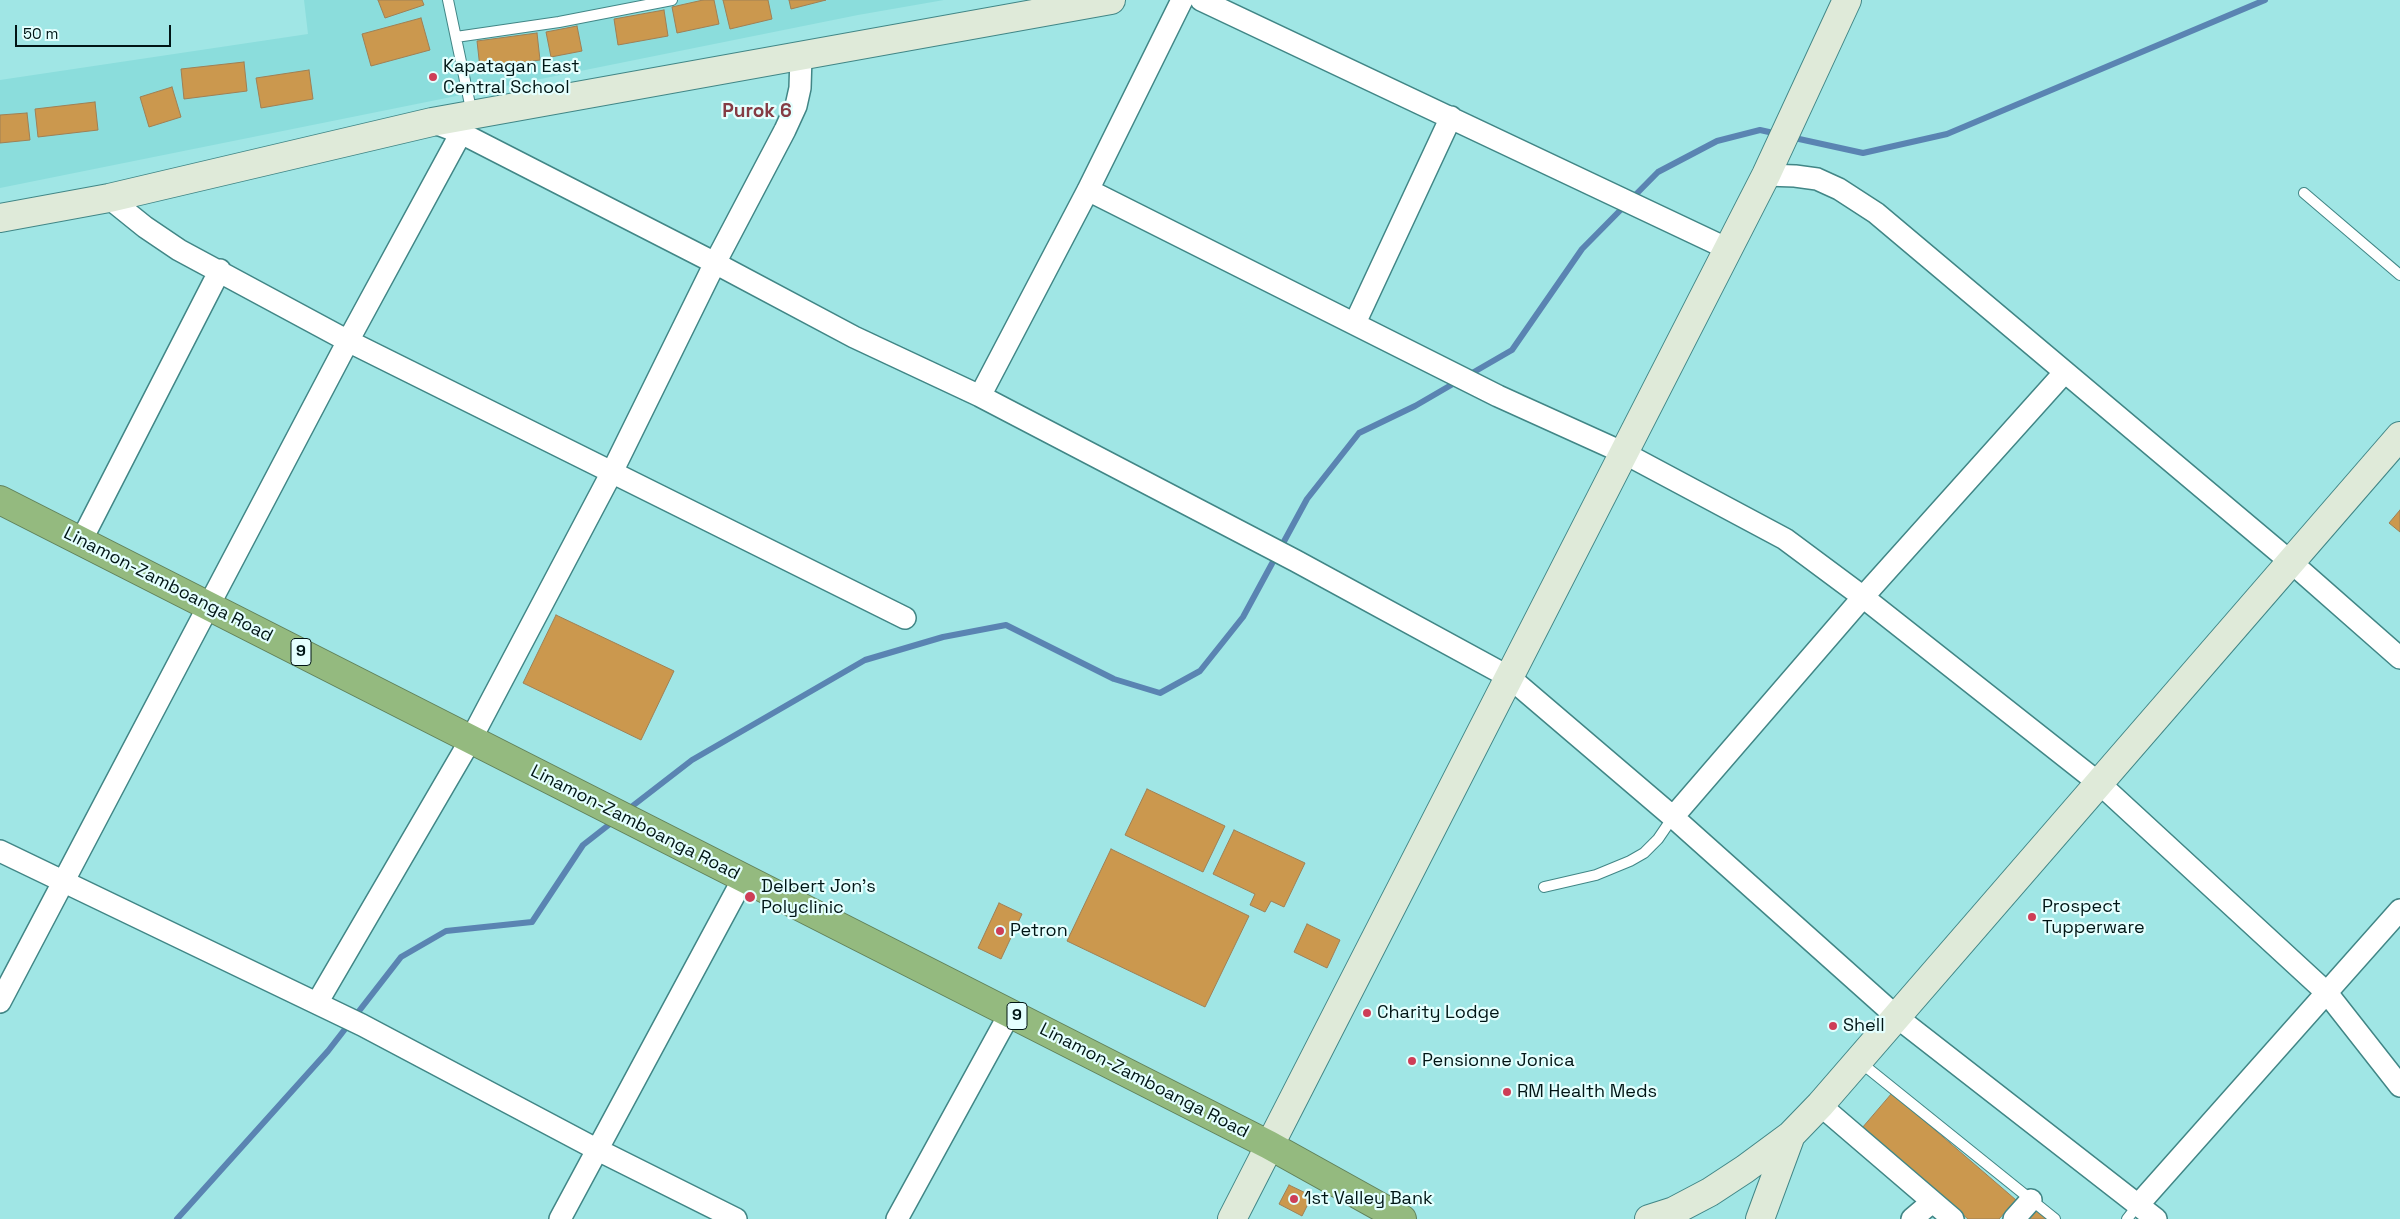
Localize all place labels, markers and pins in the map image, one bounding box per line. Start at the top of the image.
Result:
place label: Kapatagan East Central School [443,56,580,98]
marker: Kapatagan East Central School [427,71,439,83]
place label: Delbert Jon's Polyclinic [761,876,876,919]
marker: Delbert Jon's Polyclinic [743,890,757,904]
place label: Prospect Tupperware [2042,896,2145,939]
marker: Prospect Tupperware [2026,911,2038,923]
place label: Petron [1010,920,1068,942]
marker: Petron [994,925,1006,937]
place label: Charity Lodge [1377,1002,1500,1024]
marker: Charity Lodge [1361,1007,1373,1019]
place label: Shell [1843,1015,1885,1037]
marker: Shell [1827,1020,1839,1032]
place label: Pensionne Jonica [1422,1050,1574,1072]
marker: Pensionne Jonica [1406,1055,1418,1067]
place label: RM Health Meds [1517,1081,1657,1103]
marker: RM Health Meds [1501,1086,1513,1098]
place label: 1st Valley Bank [1304,1188,1433,1210]
marker: 1st Valley Bank [1288,1193,1300,1205]

